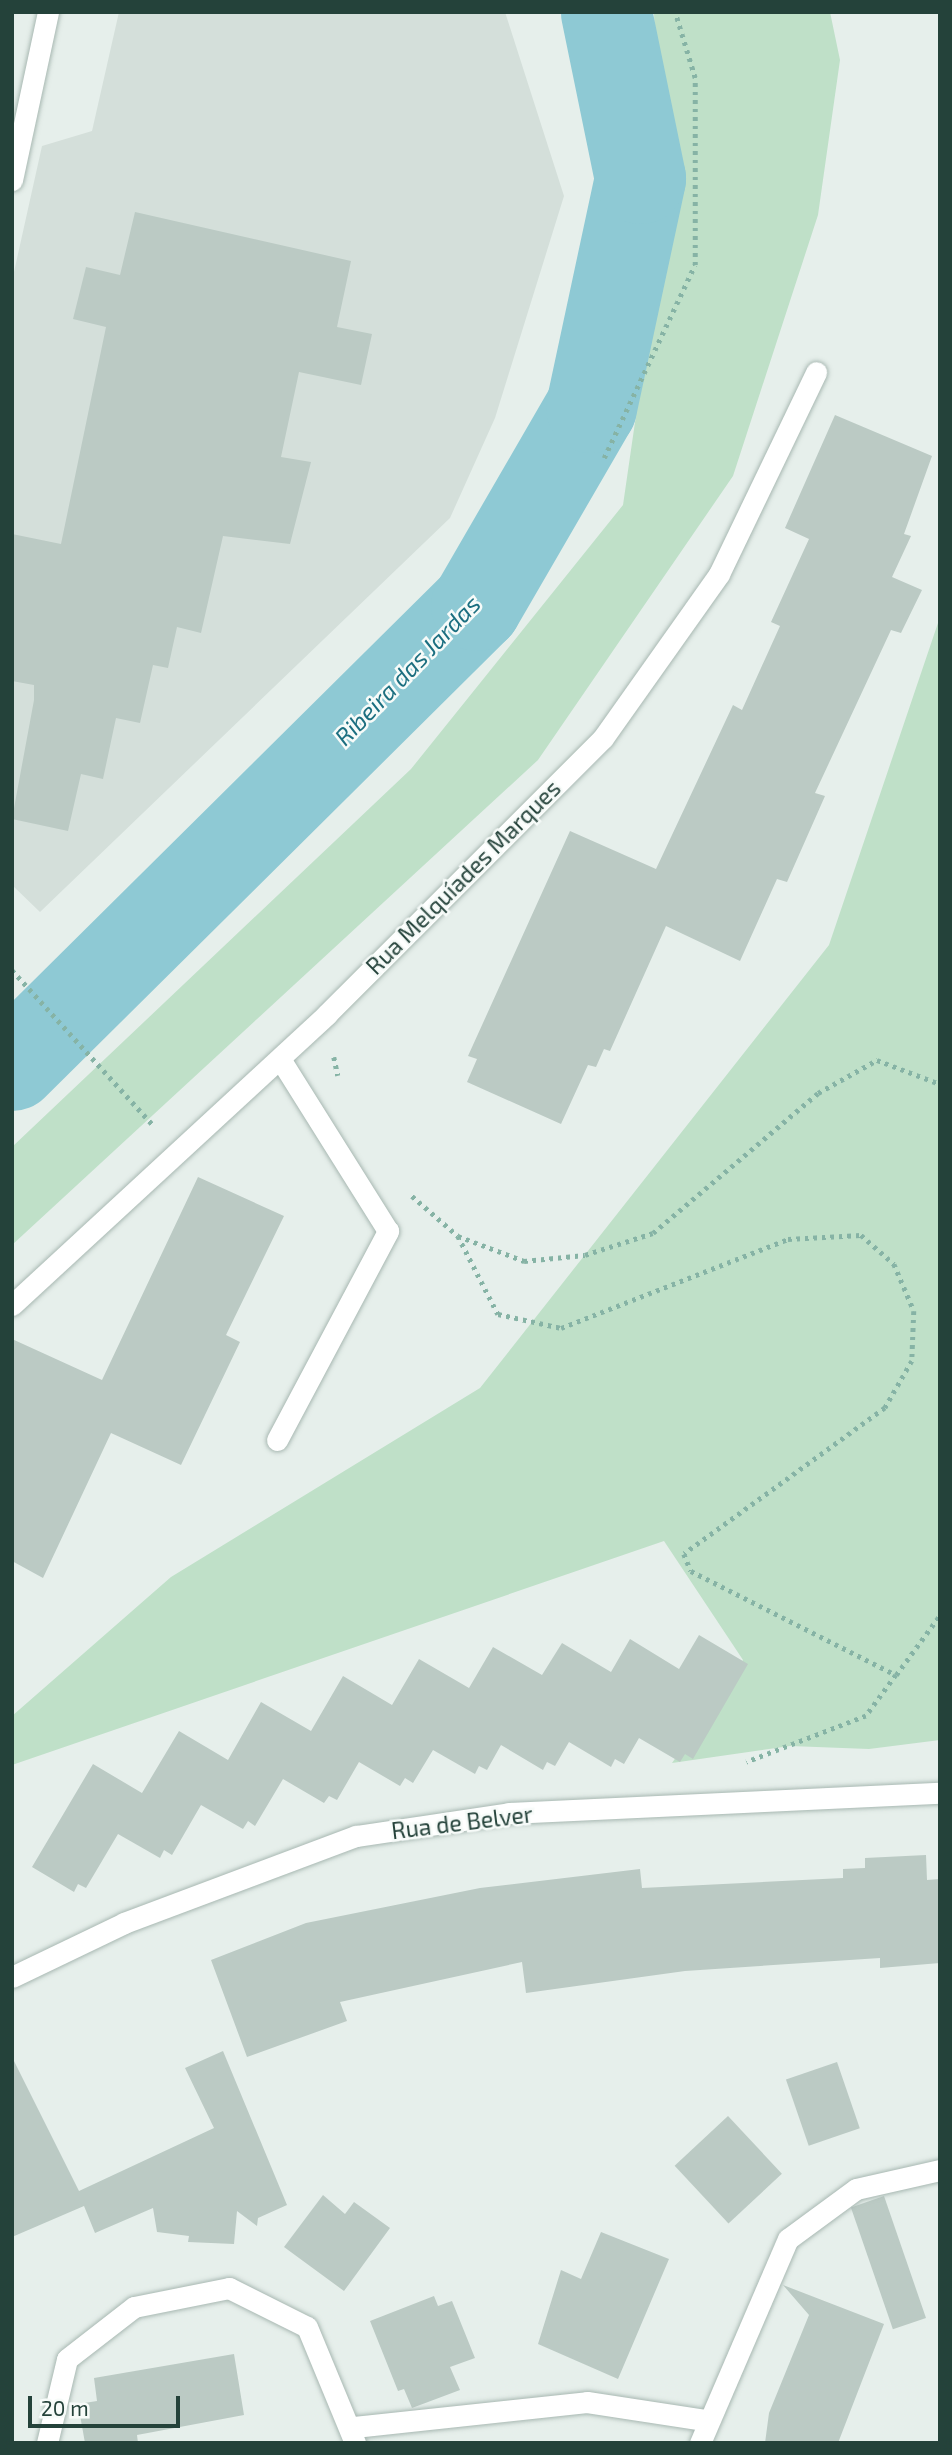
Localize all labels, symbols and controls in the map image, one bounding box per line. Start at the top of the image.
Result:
water label: Ribeira das Jardas [328,589,486,751]
street label: Rua Melquíades Marques [360,774,566,980]
street label: Rua de Belver [390,1800,534,1844]
scale bar [32,2382,184,2426]
text: 20 m [41,2395,89,2420]

